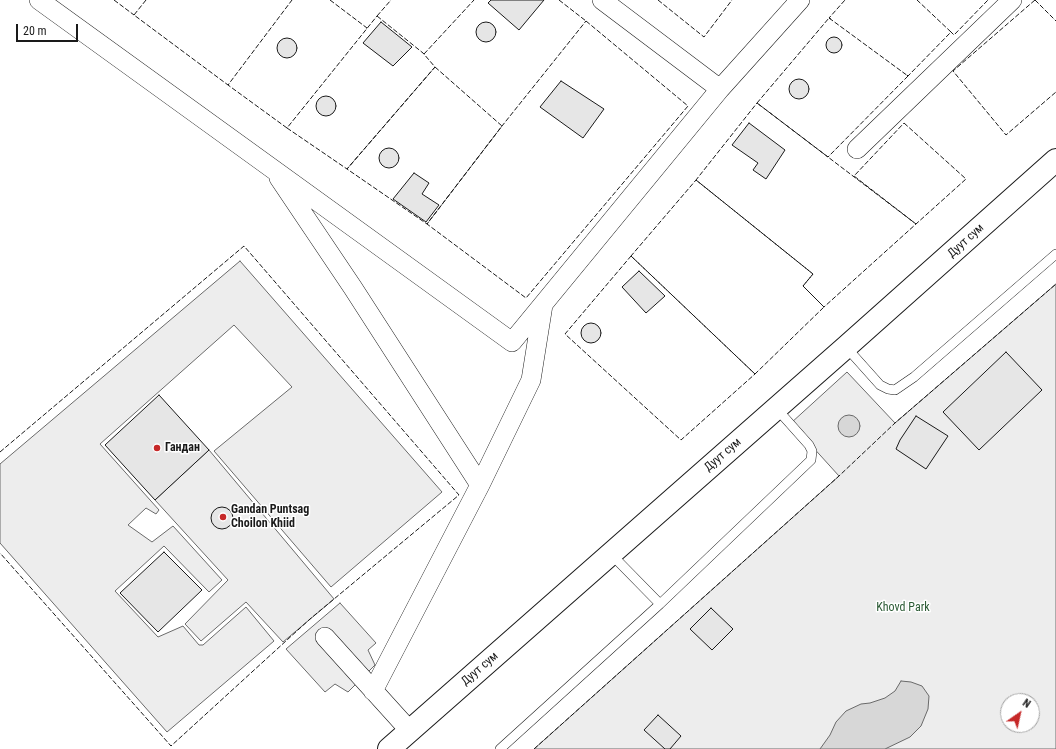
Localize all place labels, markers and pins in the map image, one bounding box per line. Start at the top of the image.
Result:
place label: Гандан [165,441,200,455]
marker: Гандан [152,443,162,453]
place label: Gandan Puntsag Choilon Khiid [231,503,309,531]
marker: Gandan Puntsag Choilon Khiid [218,512,228,522]

